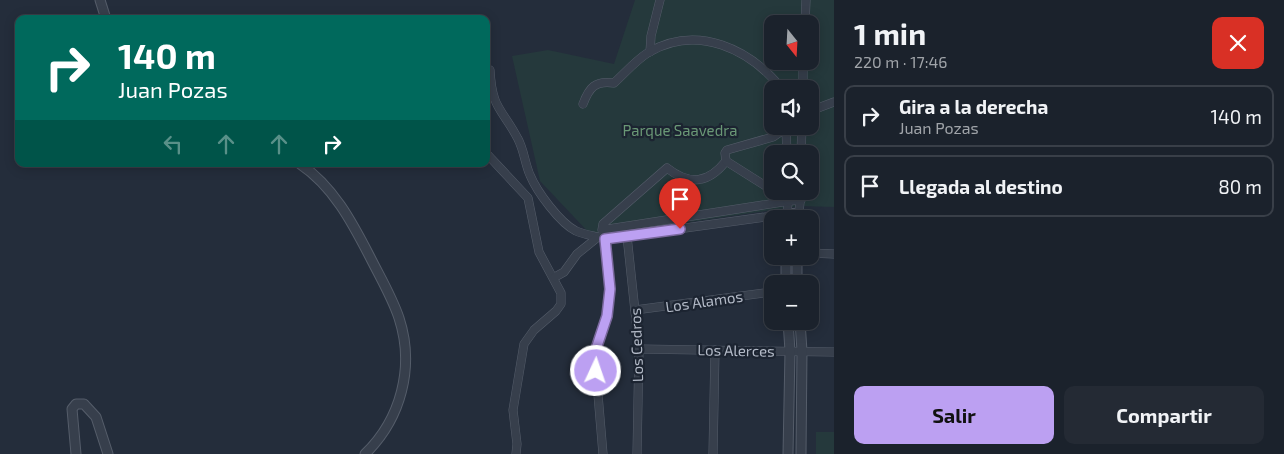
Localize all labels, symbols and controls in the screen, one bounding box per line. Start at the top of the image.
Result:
north arrow [764,15,819,70]
map controls [764,15,819,330]
text: 1 min [854,15,926,51]
button: close [1212,17,1264,69]
text: 140 m [118,34,216,76]
icon: right [35,35,100,100]
text: 220 m · 17:46 [854,52,947,71]
text: Juan Pozas [118,76,228,102]
button: sound [764,80,819,135]
text: Gira a la derecha [899,95,1048,118]
icon: right [856,102,884,130]
text: 140 m [1210,105,1262,128]
text: Juan Pozas [899,118,979,137]
park label: Parque Saavedra [622,121,738,139]
icon: left [159,130,187,158]
icon: ahead [212,130,240,158]
icon: ahead [265,130,293,158]
icon: right [318,130,346,158]
button: search [764,145,819,200]
icon: arrive [856,172,884,200]
text: Llegada al destino [899,175,1063,198]
text: 80 m [1218,175,1262,198]
pin [659,178,701,229]
icon: arrive [666,185,694,213]
button: + [764,210,819,265]
button: − [764,275,819,330]
street label: Los Alamos [664,287,744,315]
street label: Los Cedros [626,308,646,382]
street label: Los Alerces [697,340,775,360]
position arrow [569,344,621,396]
button: Salir [854,386,1054,444]
button: Compartir [1064,386,1264,444]

